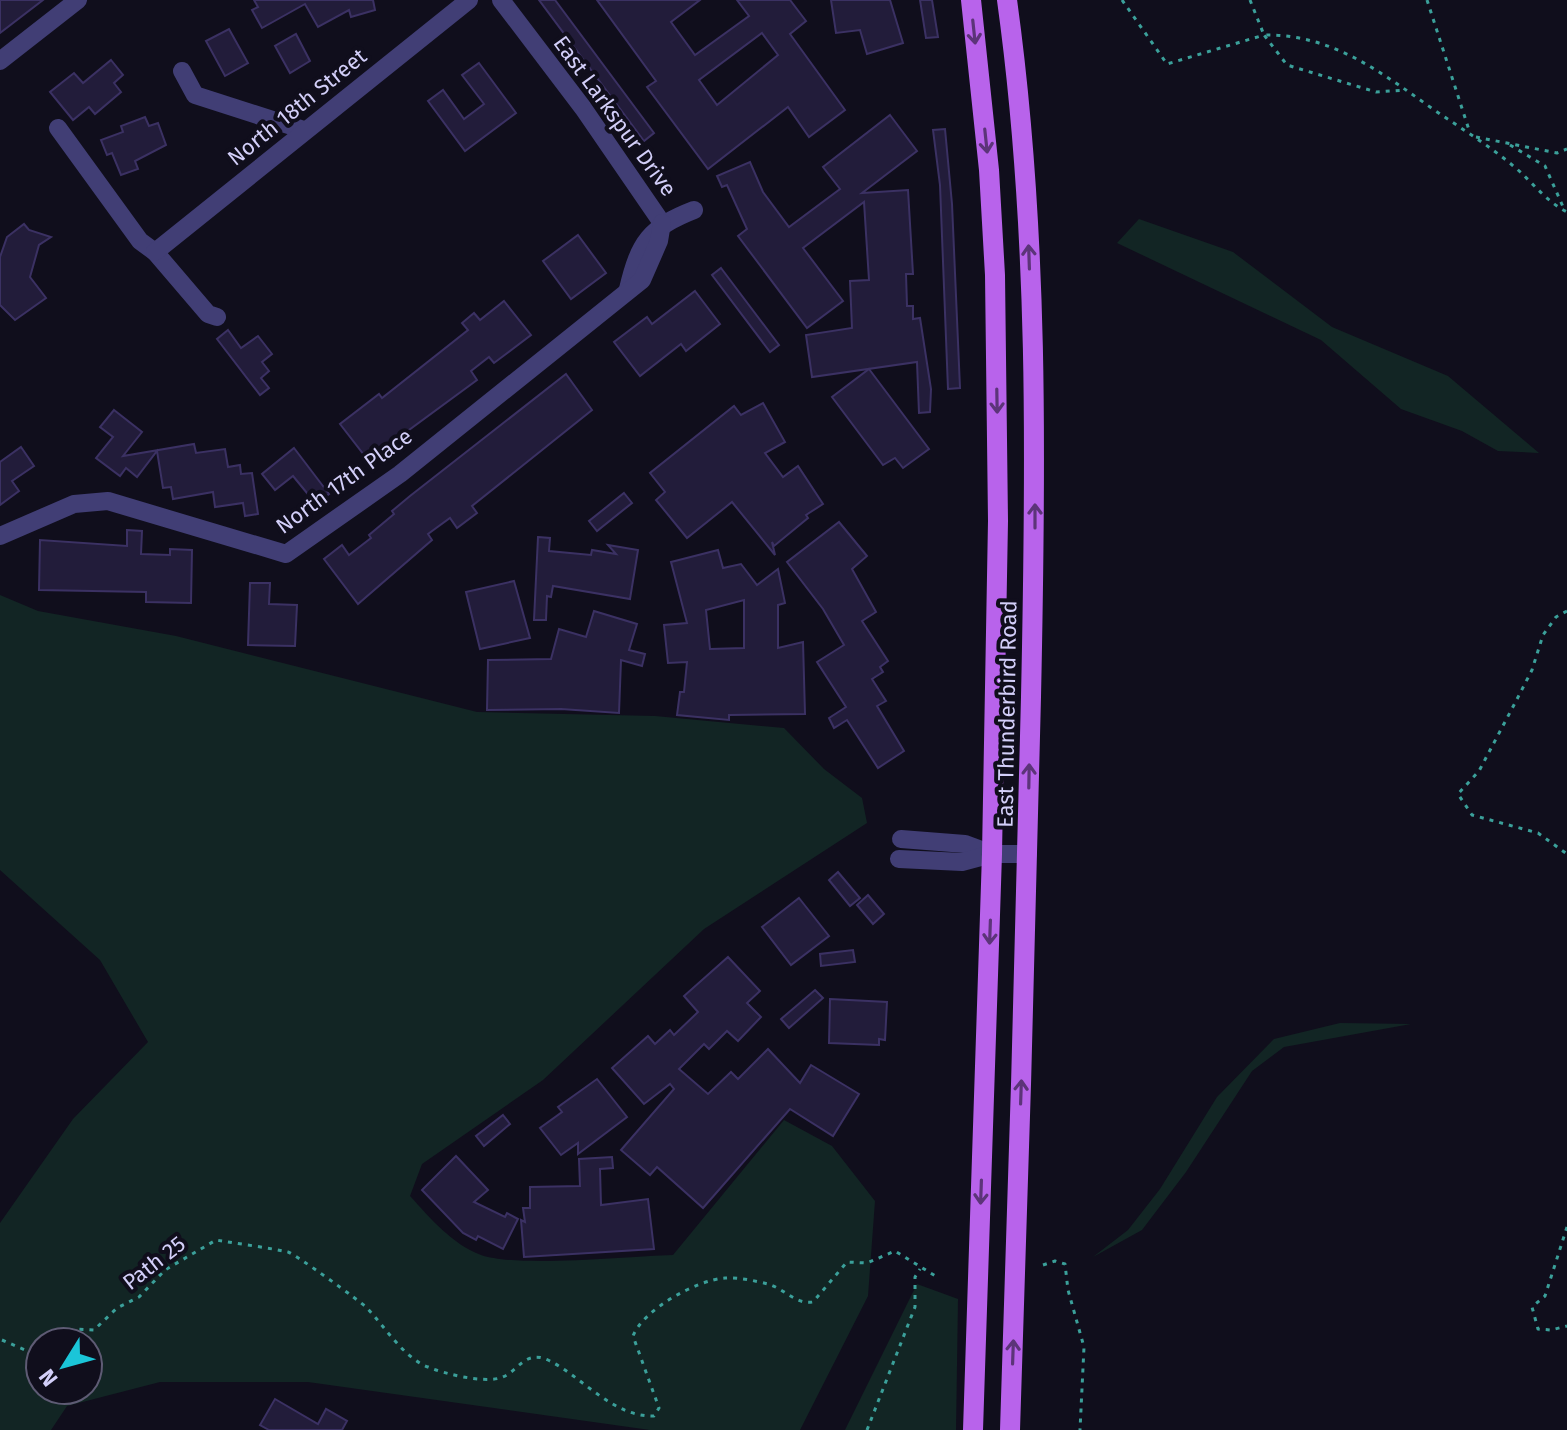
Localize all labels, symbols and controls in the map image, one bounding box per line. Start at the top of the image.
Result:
one-way arrow [967,18,982,45]
street label: East Larkspur Drive [548,31,682,201]
street label: North 18th Street [222,43,372,171]
one-way arrow [978,127,993,154]
one-way arrow [1021,244,1036,271]
one-way arrow [989,387,1005,414]
street label: North 17th Place [271,422,417,540]
one-way arrow [1027,503,1042,530]
street label: East Thunderbird Road [992,600,1022,828]
one-way arrow [1022,763,1037,790]
one-way arrow [982,918,997,945]
one-way arrow [1013,1079,1028,1106]
one-way arrow [974,1178,989,1205]
street label: Path 25 [117,1230,191,1296]
north arrow [24,1326,104,1406]
one-way arrow [1005,1339,1020,1366]
text: N [33,1364,64,1392]

